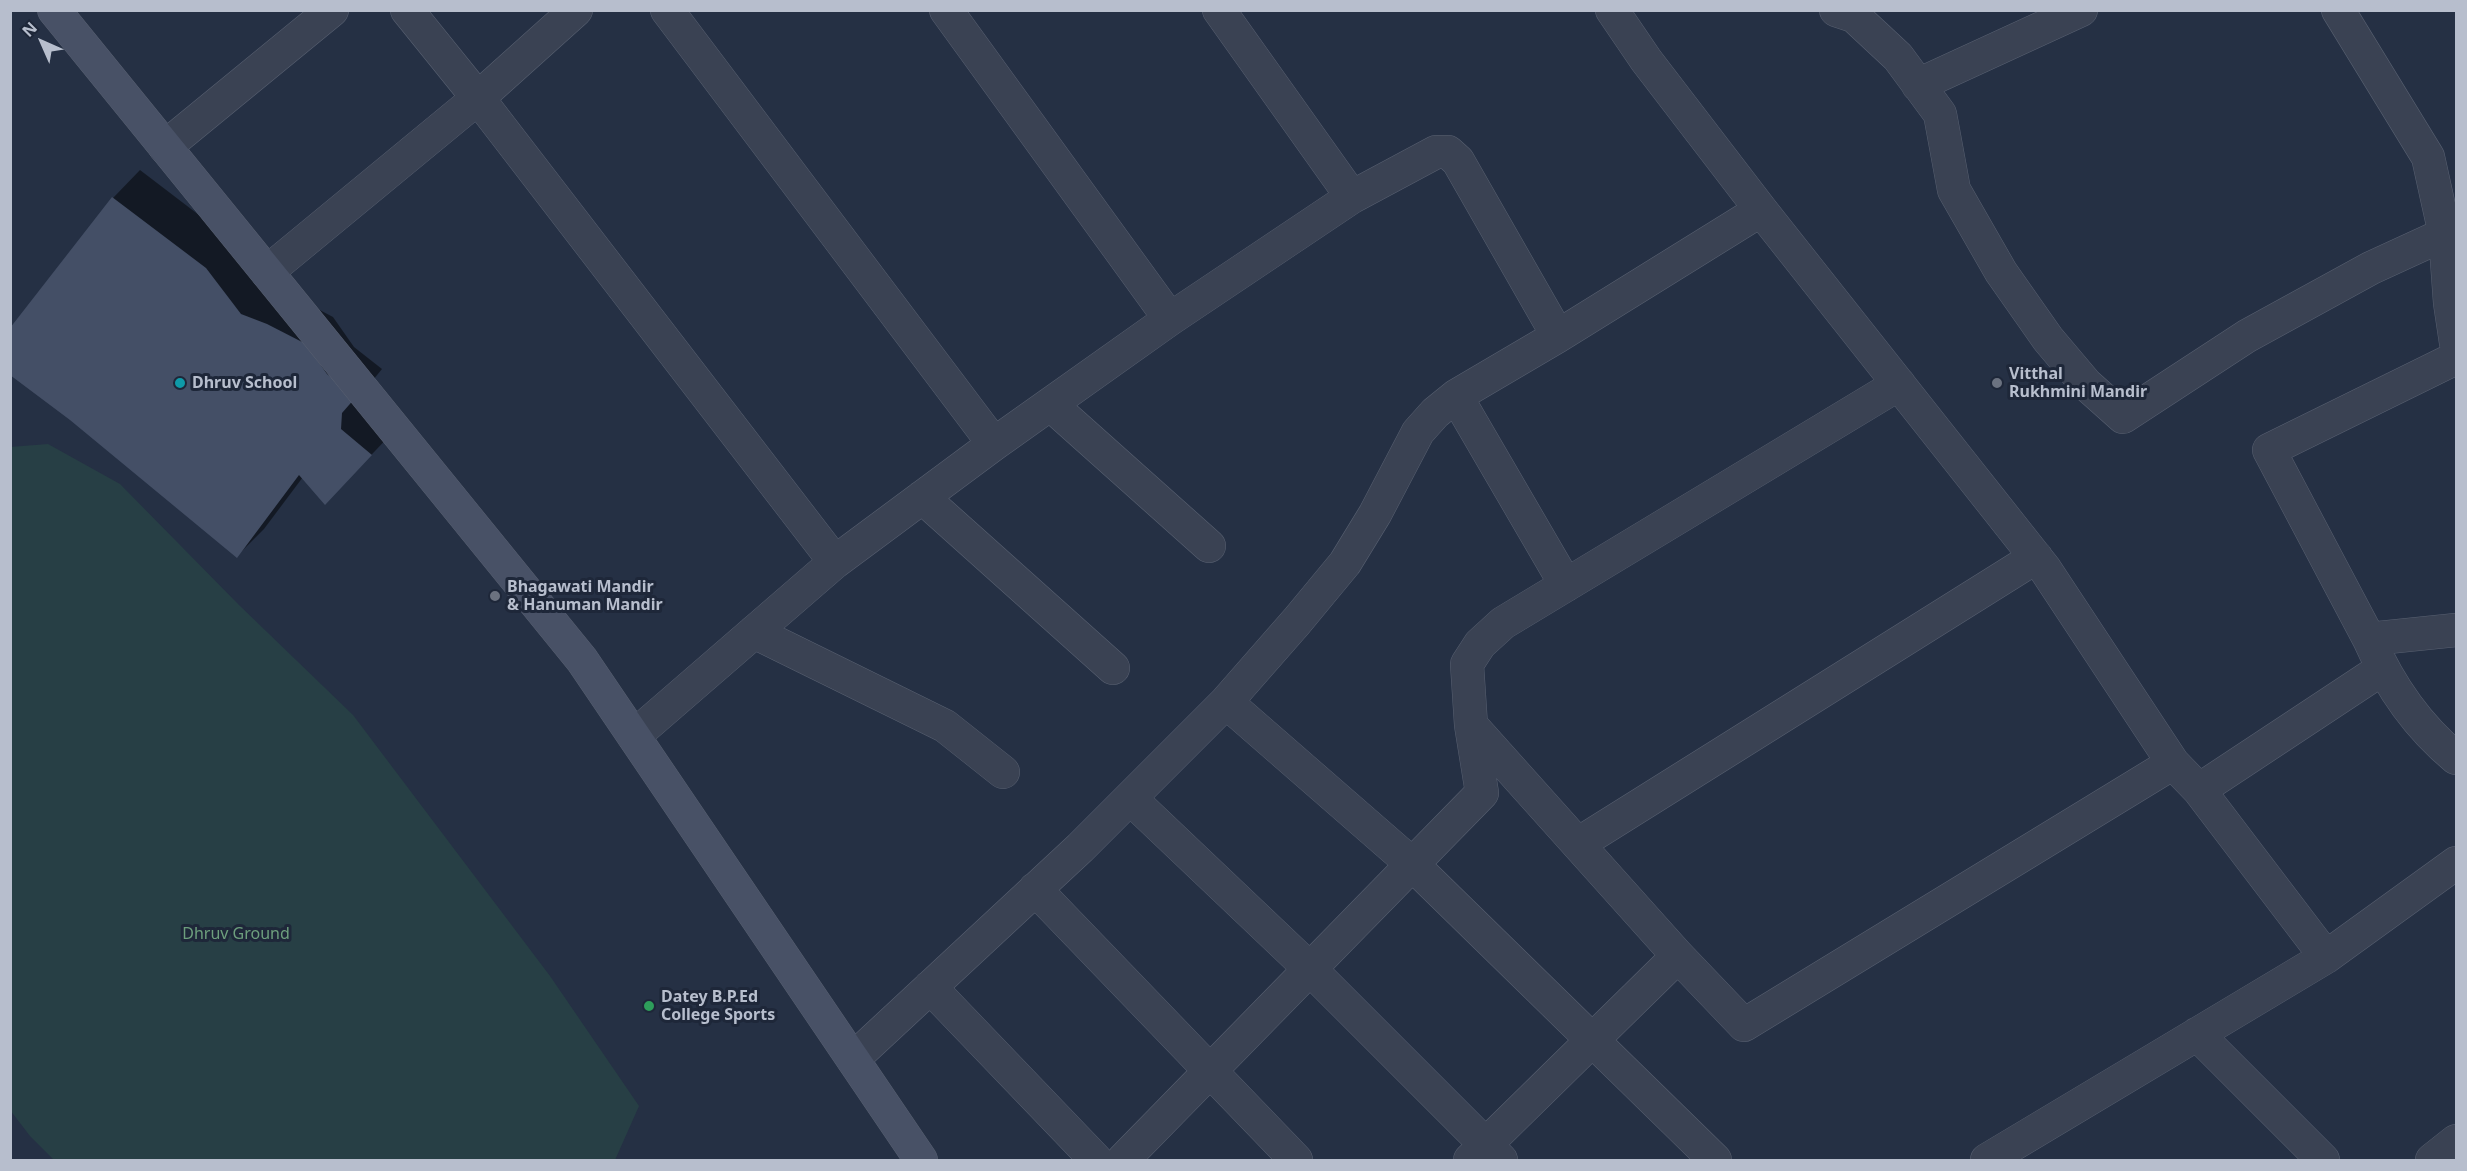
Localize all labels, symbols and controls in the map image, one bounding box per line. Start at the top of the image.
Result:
north arrow [12,12,72,72]
text: N [17,17,42,42]
place label: Vitthal Rukhmini Mandir [2009,364,2147,402]
place label: Dhruv School [192,373,297,393]
marker: Dhruv School [173,376,187,390]
marker: Vitthal Rukhmini Mandir [1990,376,2004,390]
place label: Bhagawati Mandir & Hanuman Mandir [507,577,663,615]
marker: Bhagawati Mandir & Hanuman Mandir [488,589,502,603]
park label: Dhruv Ground [182,924,290,944]
place label: Datey B.P.Ed College Sports [661,987,775,1025]
marker: Datey B.P.Ed College Sports [642,999,656,1013]

